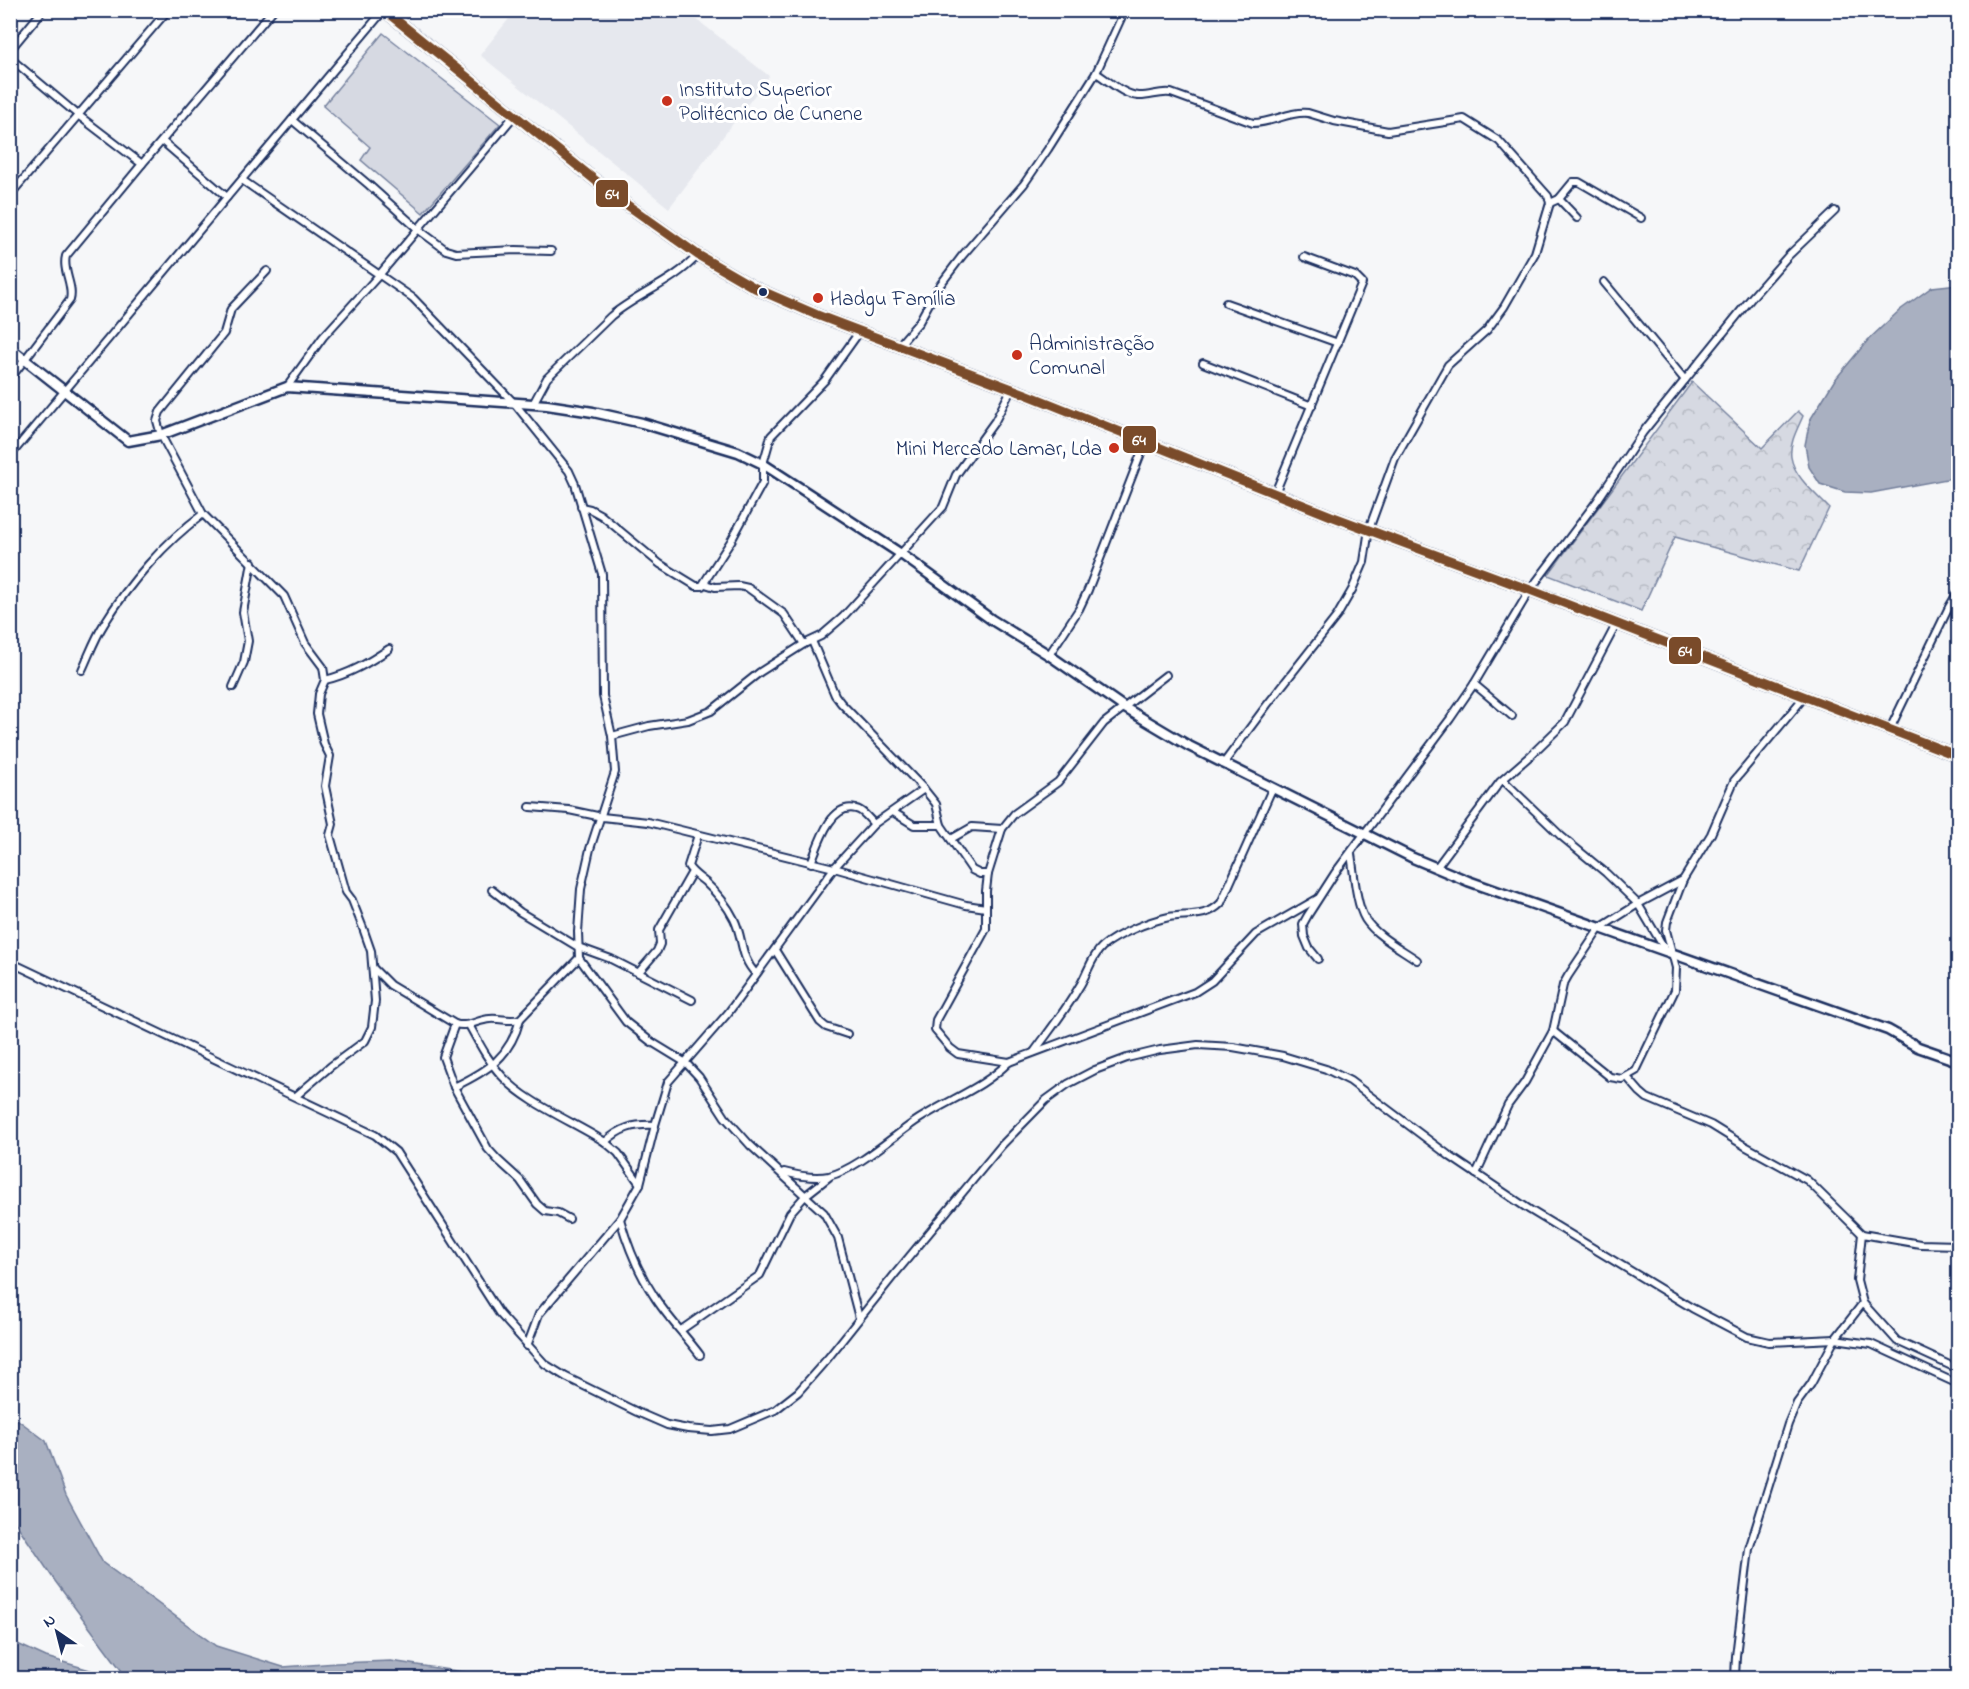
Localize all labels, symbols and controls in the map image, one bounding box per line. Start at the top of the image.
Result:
place label: Instituto Superior Politécnico de Cunene [679,76,863,130]
marker: Instituto Superior Politécnico de Cunene [660,94,674,108]
line badge: 64 [595,179,629,208]
text: 64 [604,183,619,207]
place label: Hadgu Família [830,285,956,317]
unlabelled marker [757,286,769,298]
marker: Hadgu Família [811,291,825,305]
place label: Administração Comunal [1029,330,1154,384]
marker: Administração Comunal [1010,348,1024,362]
line badge: 64 [1122,425,1157,454]
text: 64 [1131,429,1146,453]
place label: Mini Mercado Lamar, Lda [896,435,1102,465]
marker: Mini Mercado Lamar, Lda [1107,441,1121,455]
line badge: 64 [1668,636,1702,665]
text: 64 [1677,640,1692,664]
north arrow [27,1602,87,1662]
text: N [38,1608,61,1634]

